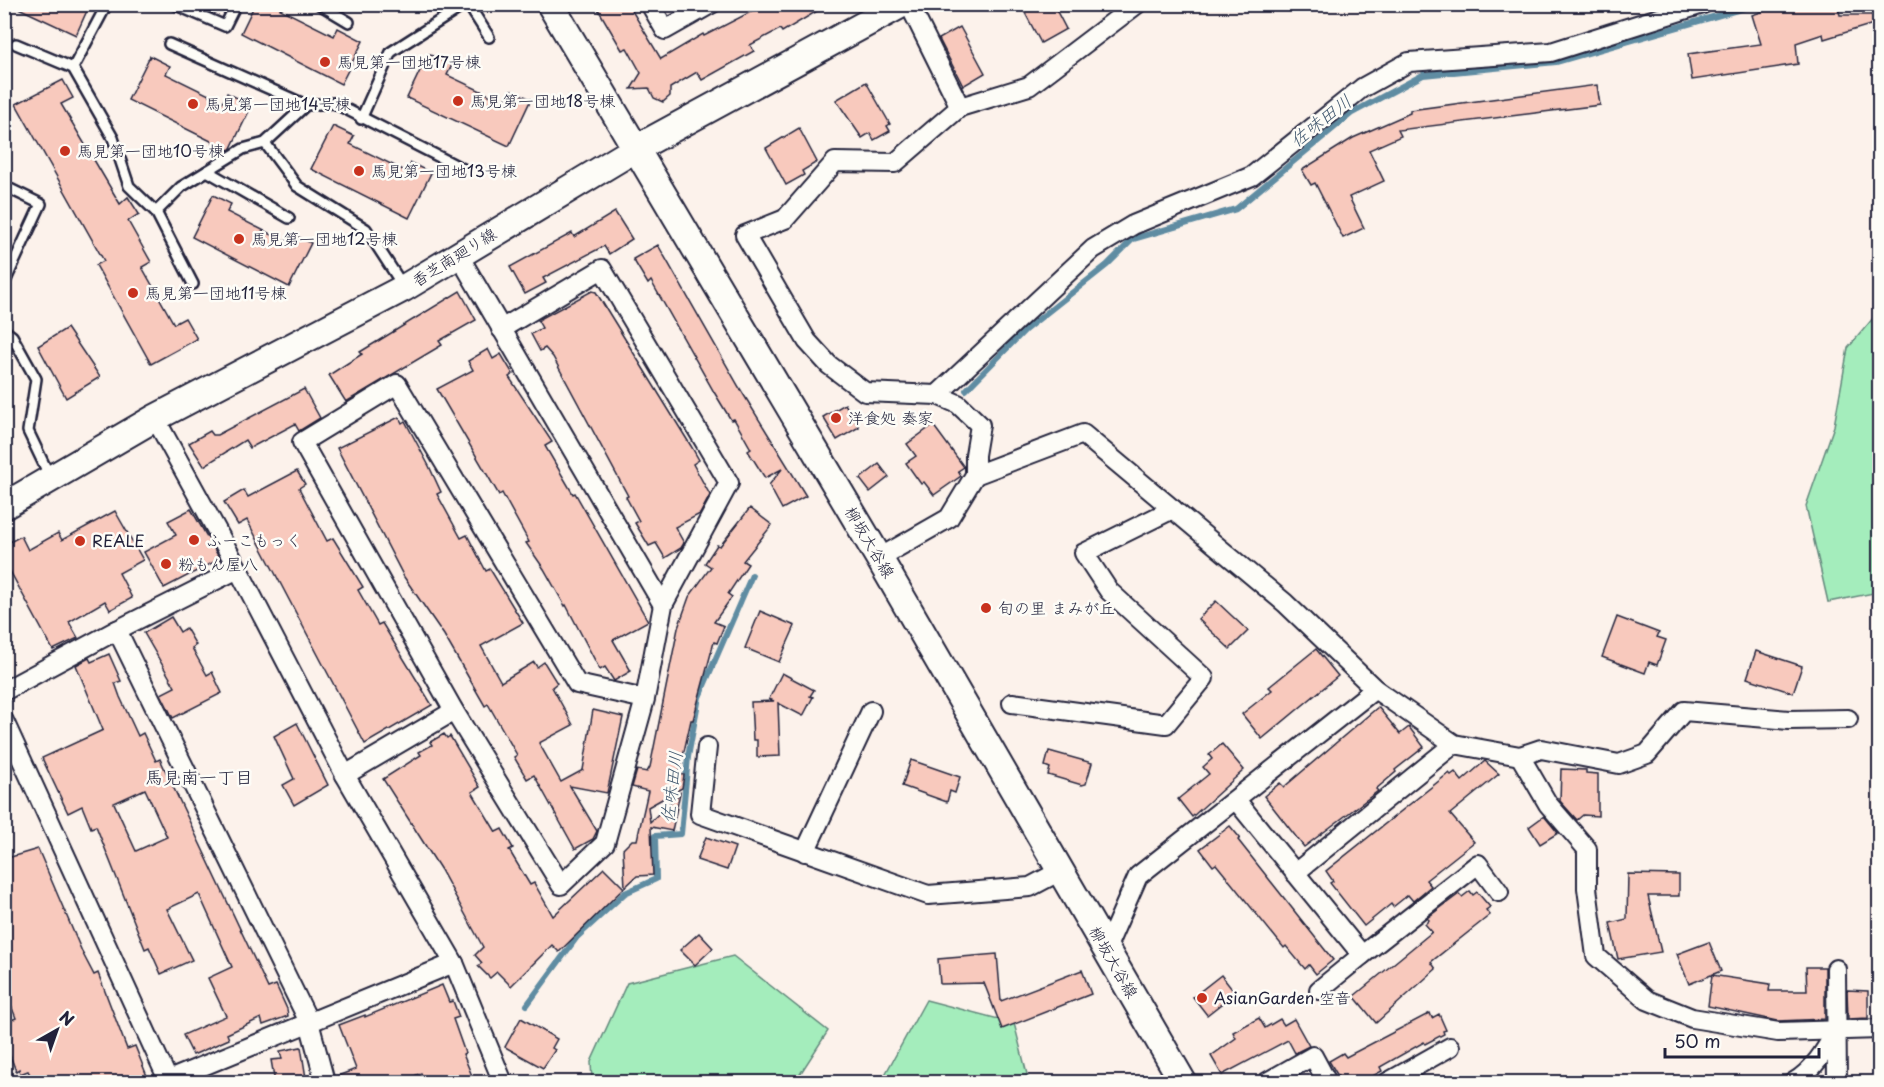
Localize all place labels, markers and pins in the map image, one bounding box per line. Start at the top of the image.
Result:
place label: 馬見第一団地17号棟 [337,49,481,73]
marker: 馬見第一団地17号棟 [318,55,332,69]
place label: 馬見第一団地18号棟 [470,88,615,112]
place label: 馬見第一団地14号棟 [205,91,351,115]
marker: 馬見第一団地18号棟 [451,94,465,108]
marker: 馬見第一団地14号棟 [186,97,200,111]
place label: 馬見第一団地10号棟 [77,138,224,162]
marker: 馬見第一団地10号棟 [58,144,72,158]
place label: 馬見第一団地13号棟 [371,158,517,182]
marker: 馬見第一団地13号棟 [352,164,366,178]
place label: 馬見第一団地12号棟 [251,226,398,250]
marker: 馬見第一団地12号棟 [232,232,246,246]
place label: 馬見第一団地11号棟 [145,280,286,304]
marker: 馬見第一団地11号棟 [126,286,140,300]
place label: 洋食処 奏家 [848,405,933,429]
marker: 洋食処 奏家 [829,411,843,425]
place label: ふーこもっく [206,527,302,551]
place label: REALE [92,528,145,552]
marker: ふーこもっく [187,533,201,547]
marker: REALE [73,534,87,548]
place label: 粉もん屋八 [178,551,258,575]
marker: 粉もん屋八 [159,557,173,571]
place label: 旬の里 まみが丘 [998,595,1115,619]
marker: 旬の里 まみが丘 [979,601,993,615]
place label: AsianGarden 空音 [1214,985,1351,1009]
marker: AsianGarden 空音 [1195,991,1209,1005]

